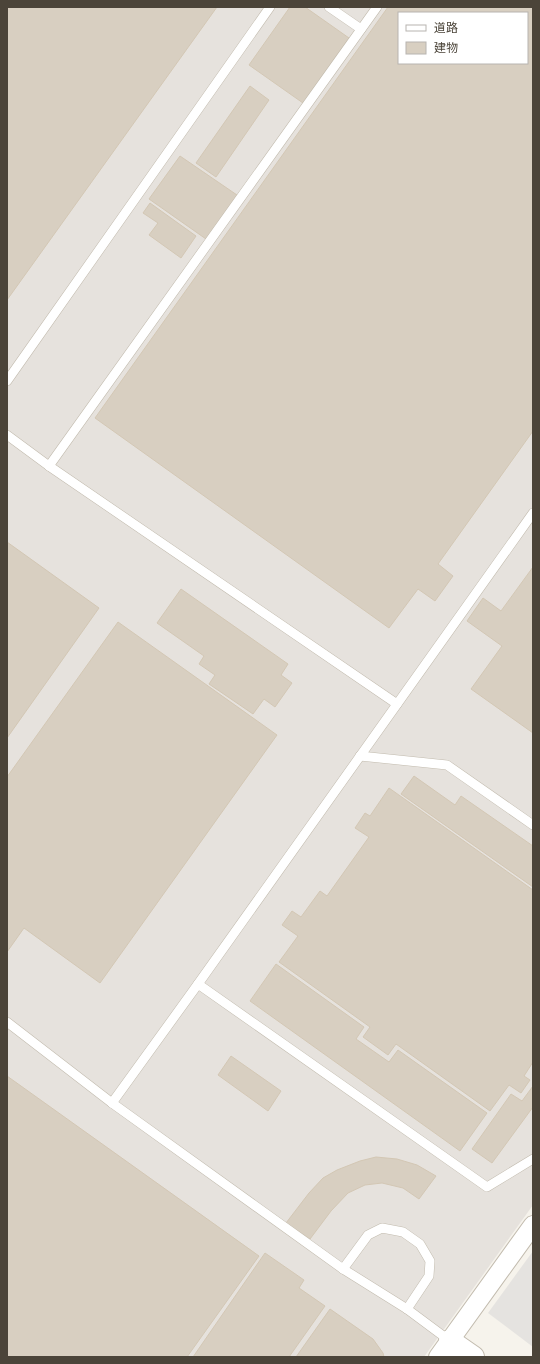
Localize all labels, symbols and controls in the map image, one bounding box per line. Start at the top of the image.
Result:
legend [398,12,528,64]
text: 道路 [434,19,458,36]
text: 建物 [434,39,458,56]

